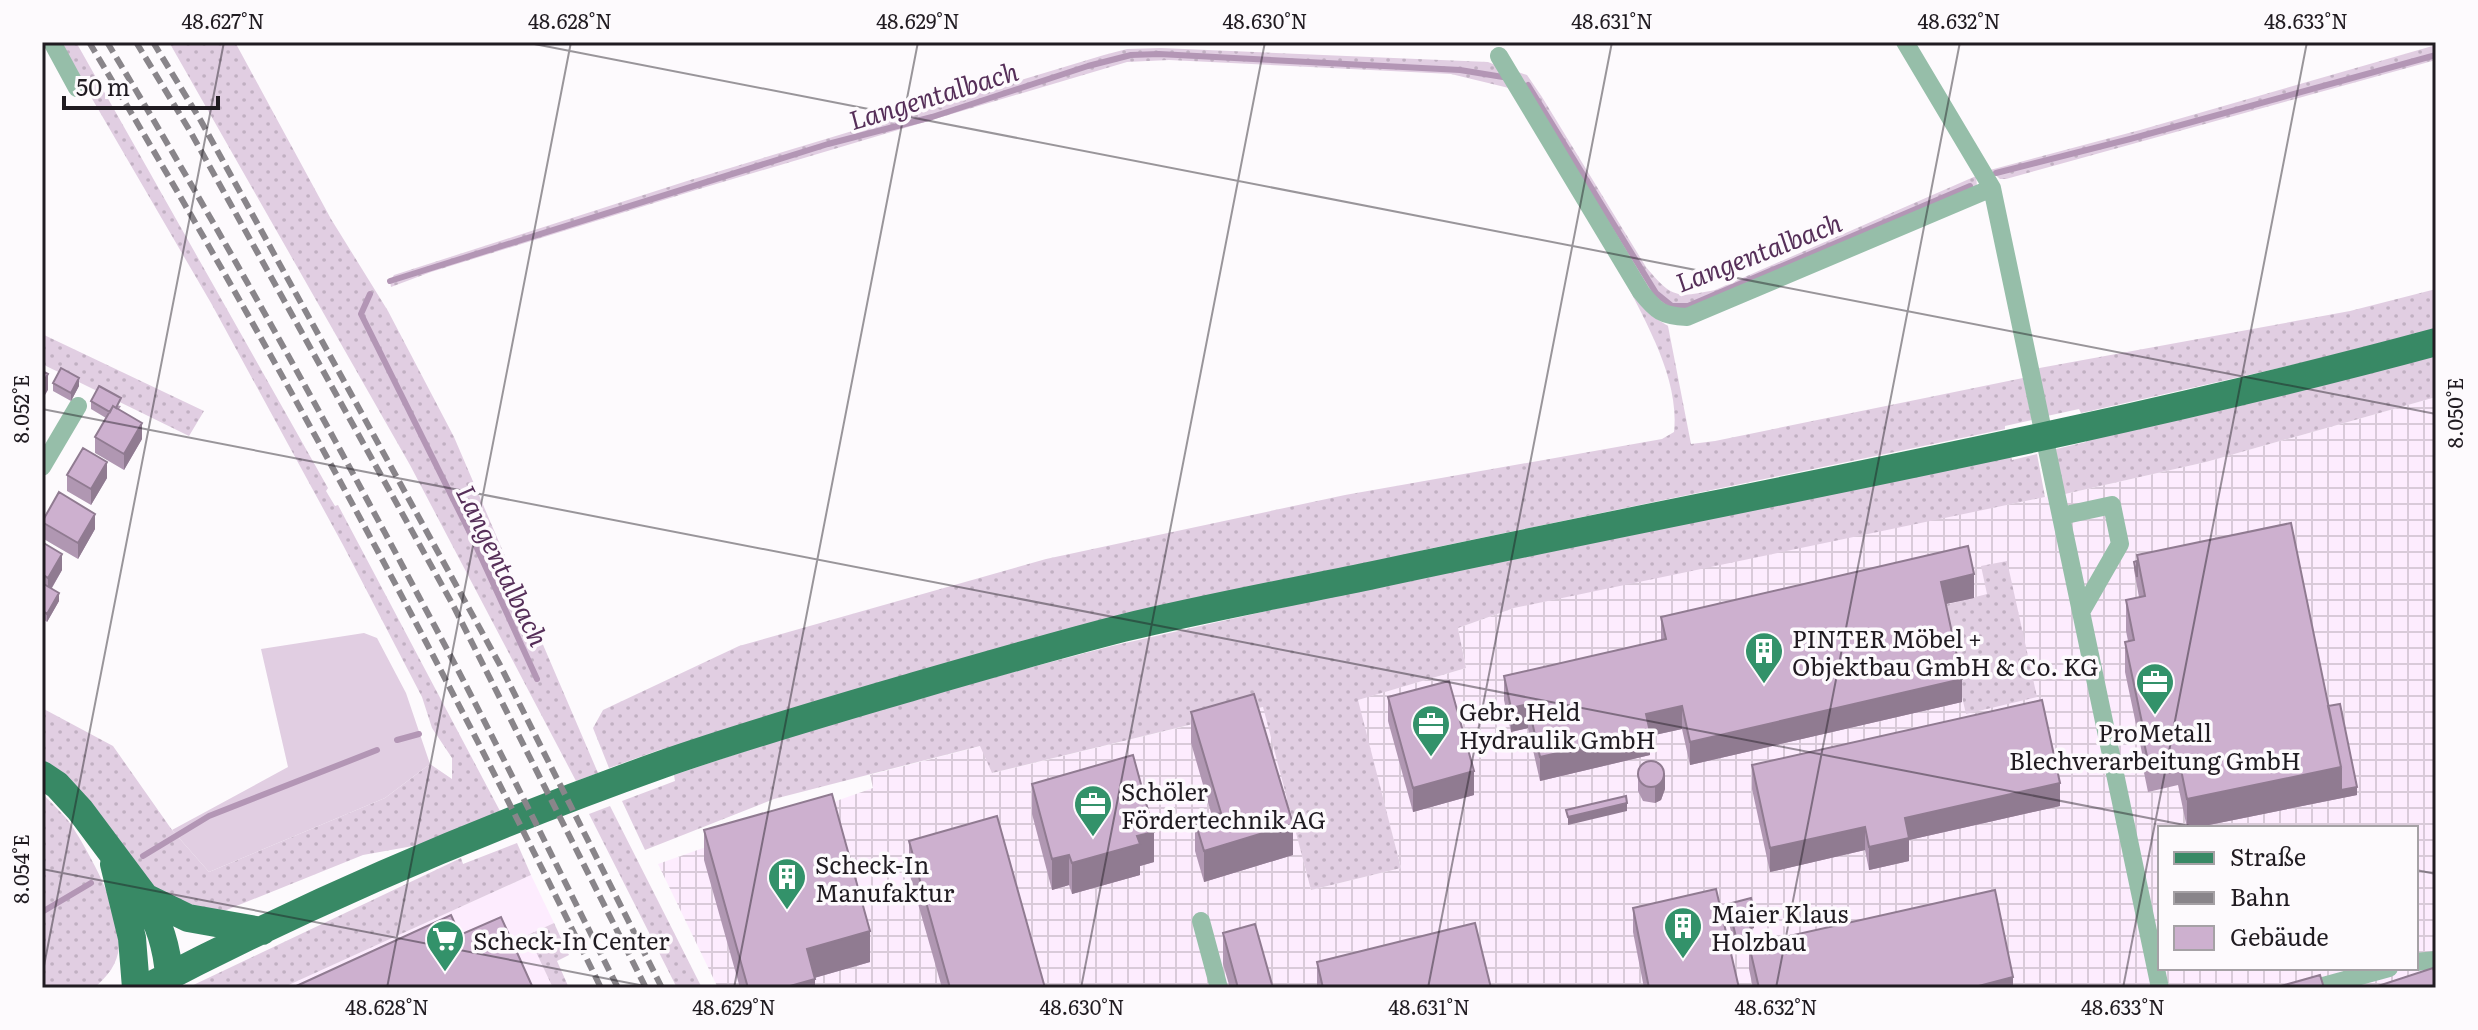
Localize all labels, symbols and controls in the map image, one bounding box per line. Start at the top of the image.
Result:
text: 48.627°N [182,5,264,35]
text: 48.628°N [528,5,612,35]
text: 48.629°N [876,5,960,35]
text: 48.630°N [1222,5,1308,35]
text: 48.631°N [1571,5,1653,35]
text: 48.632°N [1917,5,2001,35]
text: 48.633°N [2264,5,2348,35]
water label: Langentalbach [844,50,1022,138]
scale bar [64,60,218,110]
text: 50 m [76,68,130,103]
water label: Langentalbach [1669,201,1847,301]
text: 8.052°E [5,375,35,443]
text: 8.050°E [2439,378,2469,448]
water label: Langentalbach [448,478,560,652]
place label: PINTER Möbel + Objektbau GmbH & Co. KG [1792,620,2098,683]
building icon: PINTER Möbel + Objektbau GmbH & Co. KG [1743,630,1785,685]
office icon: ProMetall Blechverarbeitung GmbH [2134,661,2176,716]
place label: Gebr. Held Hydraulik GmbH [1459,693,1656,756]
office icon: Gebr. Held Hydraulik GmbH [1410,703,1452,758]
place label: ProMetall Blechverarbeitung GmbH [2009,714,2301,777]
place label: Schöler Fördertechnik AG [1121,773,1326,836]
office icon: Schöler Fördertechnik AG [1072,783,1114,838]
legend [2158,826,2418,970]
text: 8.054°E [5,834,35,904]
text: Straße [2230,838,2306,873]
place label: Scheck-In Manufaktur [815,846,955,909]
building icon: Scheck-In Manufaktur [766,856,808,911]
text: Bahn [2230,878,2290,913]
place label: Maier Klaus Holzbau [1711,895,1849,958]
building icon: Maier Klaus Holzbau [1662,905,1704,960]
supermarket icon: Scheck-In Center [424,918,466,973]
text: Gebäude [2230,918,2329,953]
place label: Scheck-In Center [473,922,670,957]
text: 48.628°N [345,991,429,1021]
text: 48.629°N [692,991,776,1021]
text: 48.630°N [1039,991,1125,1021]
text: 48.631°N [1388,991,1470,1021]
text: 48.632°N [1734,991,1818,1021]
text: 48.633°N [2081,991,2165,1021]

